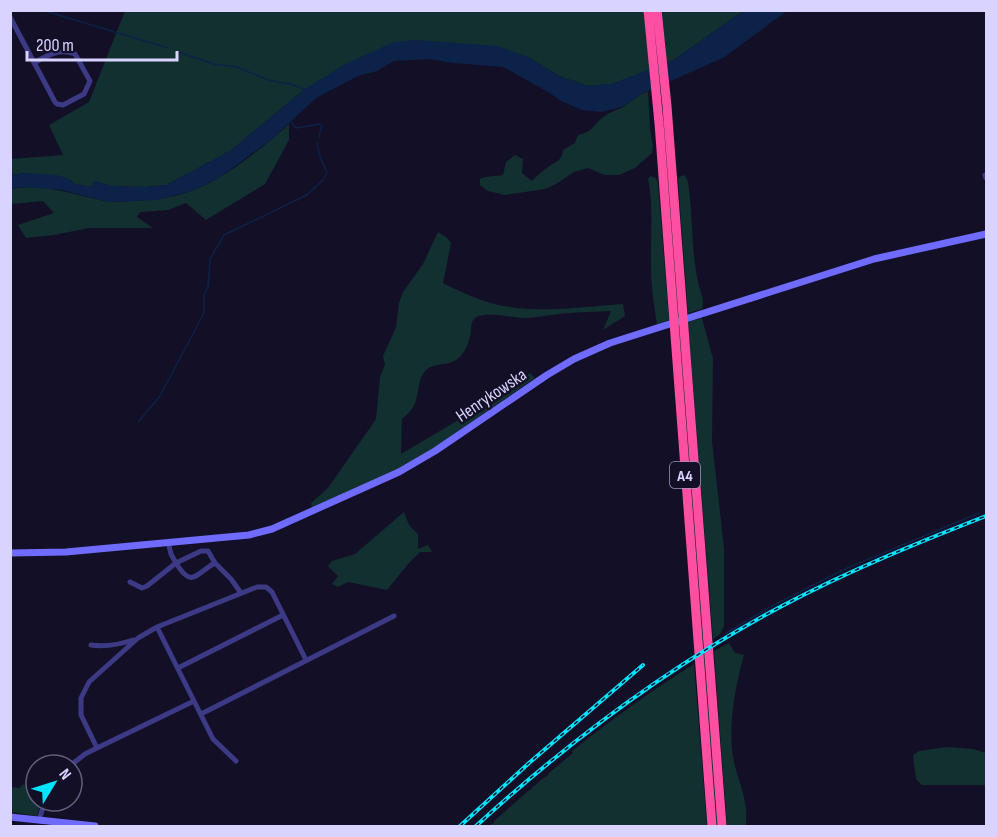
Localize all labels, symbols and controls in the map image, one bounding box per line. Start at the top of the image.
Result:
scale bar [27,24,177,62]
text: 200 m [36,35,74,56]
street label: Henrykowska [452,364,531,427]
road number: A4 [670,462,700,488]
north arrow [24,753,84,813]
text: N [55,765,75,784]

